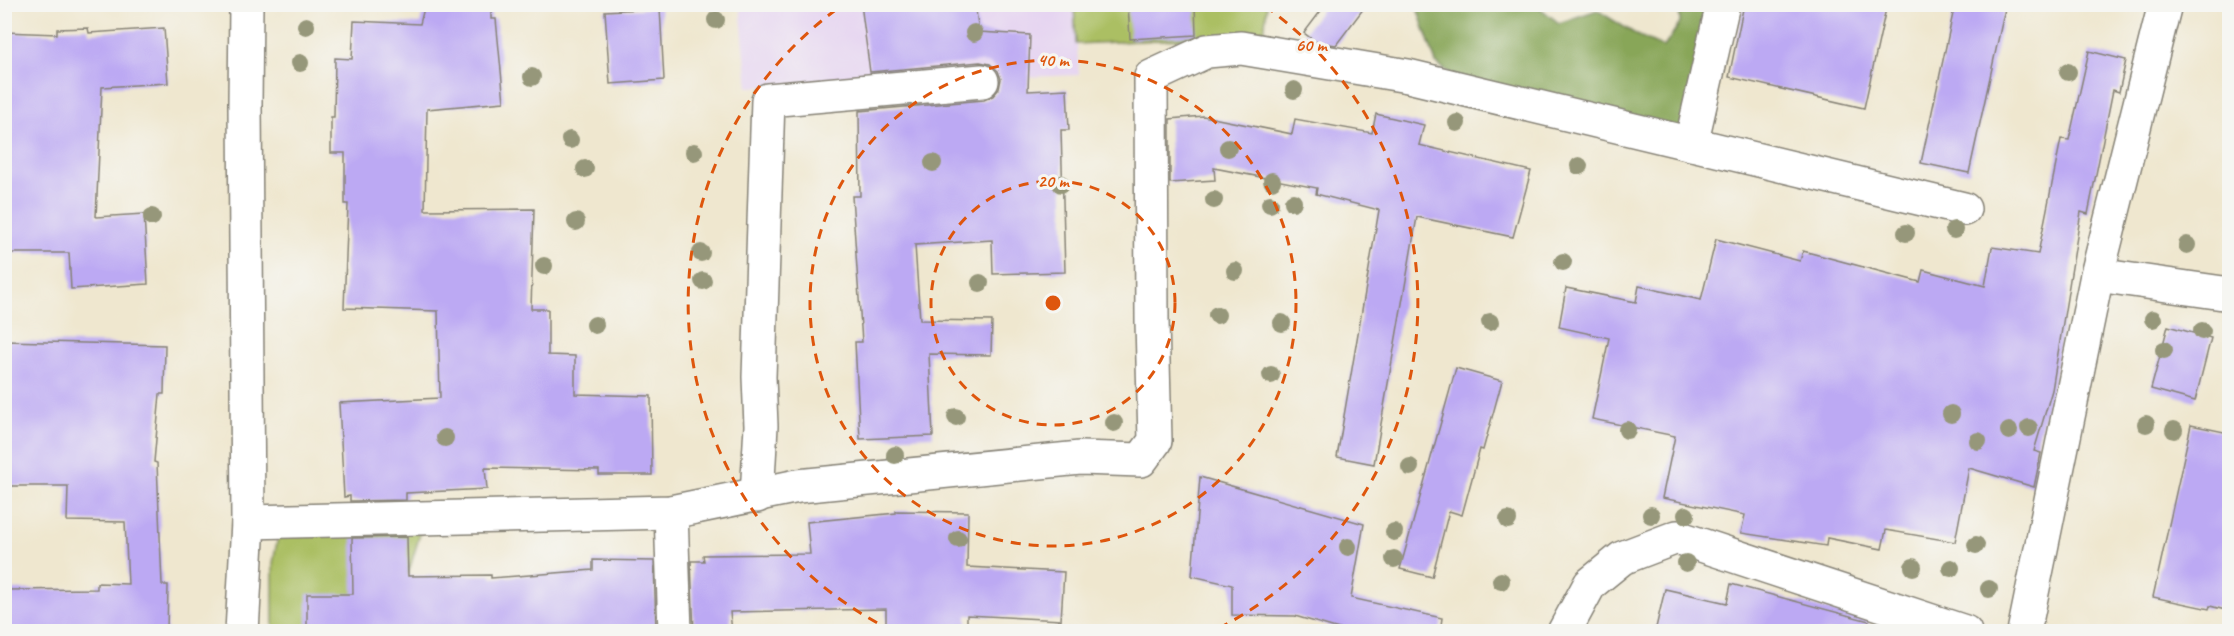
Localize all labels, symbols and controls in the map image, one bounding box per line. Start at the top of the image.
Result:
text: 60 m [1295,34,1328,56]
text: 40 m [1038,49,1070,71]
text: 20 m [1038,170,1070,192]
centre of rings [1043,293,1063,313]

